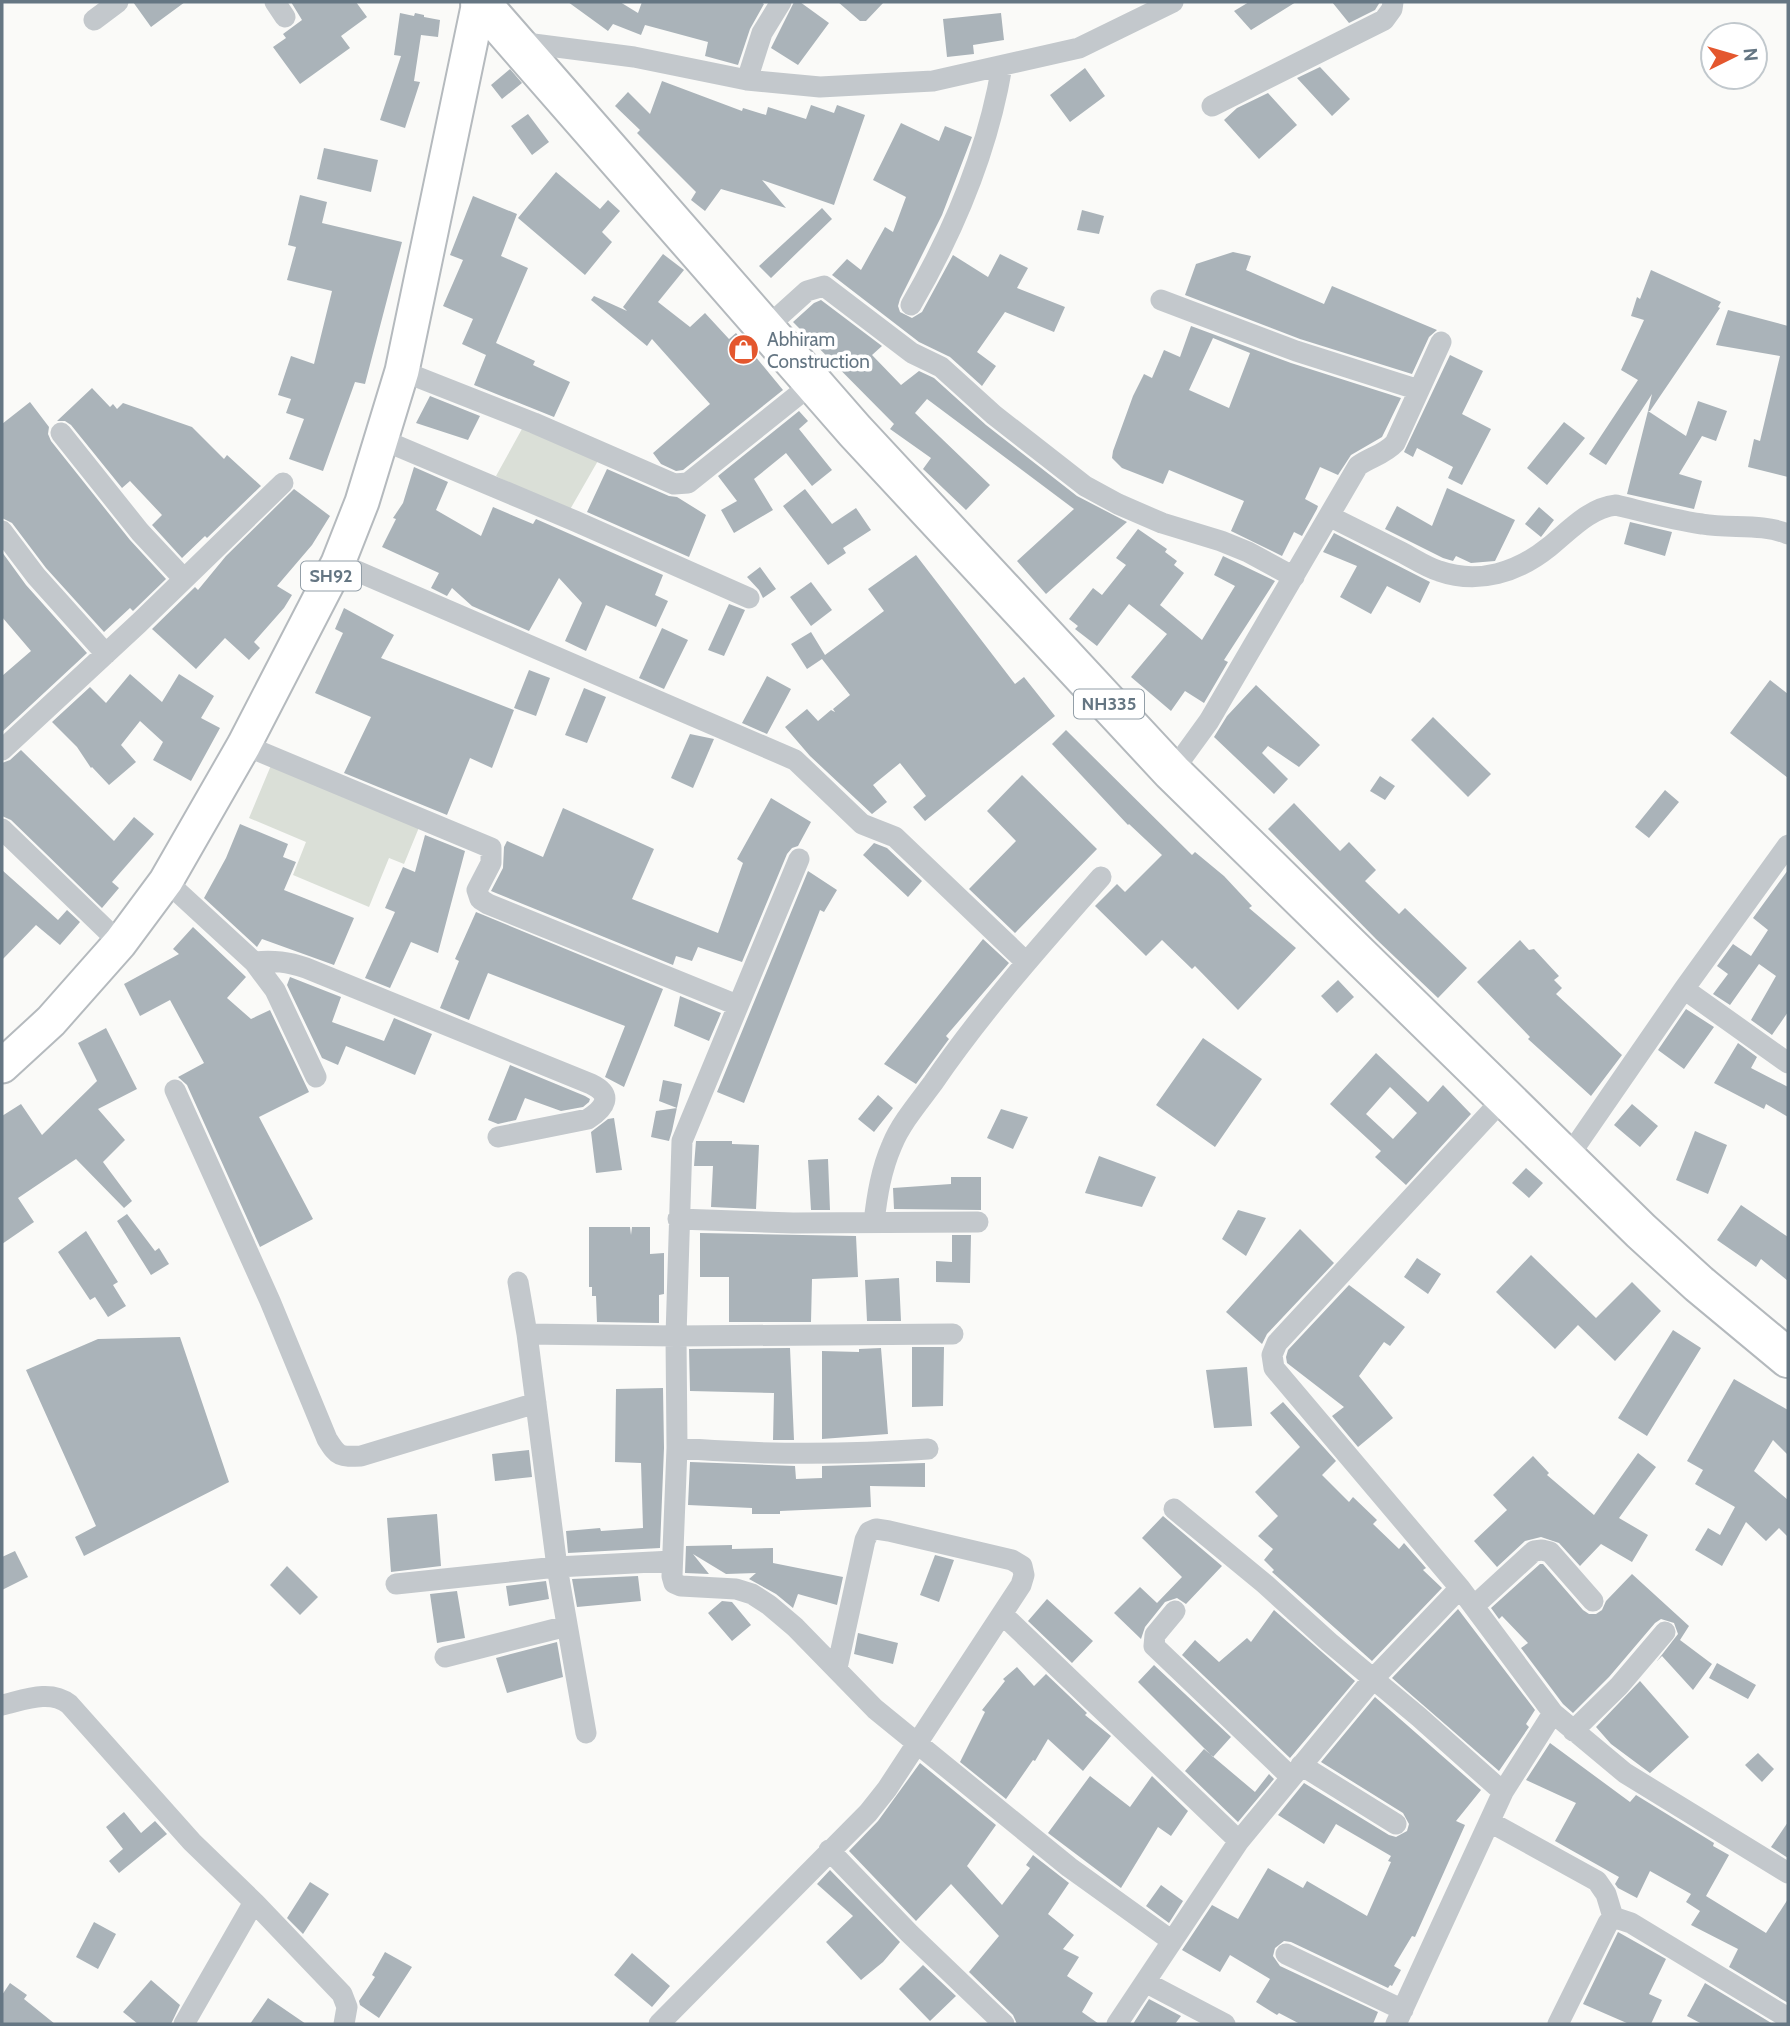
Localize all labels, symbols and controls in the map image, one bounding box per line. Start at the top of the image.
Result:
north arrow [1699,21,1769,91]
text: N [1738,47,1762,62]
place label: Abhiram Construction [767,328,870,373]
shop icon: Abhiram Construction [727,333,761,367]
road number: SH92 [301,562,361,590]
road number: NH335 [1074,690,1144,718]

